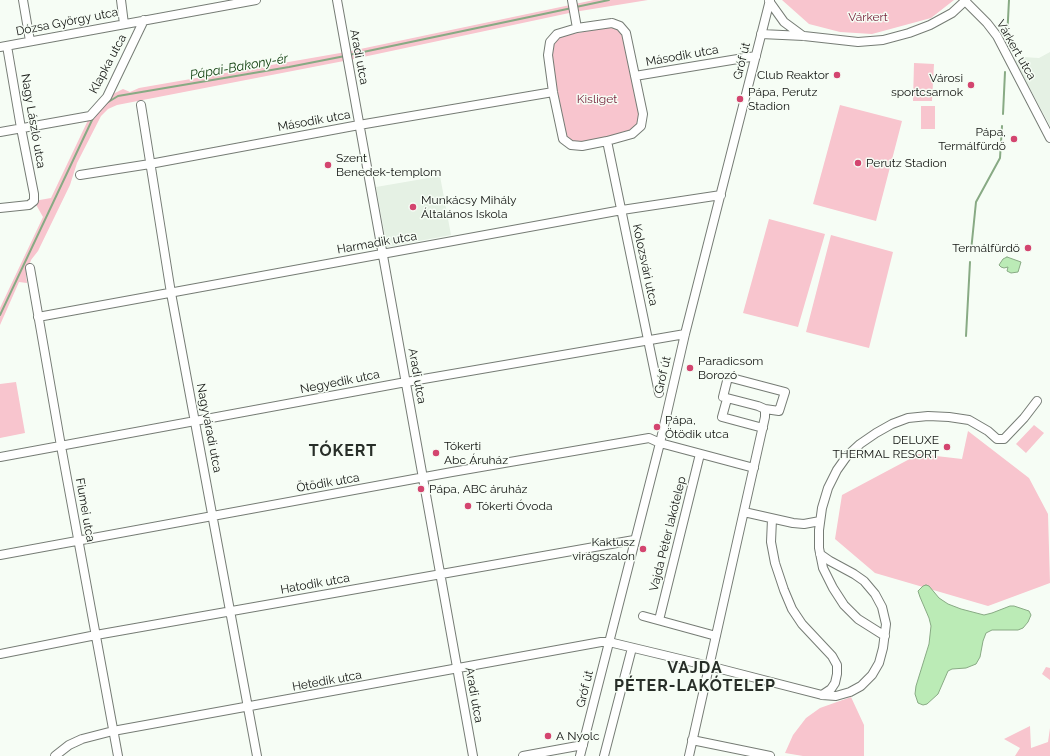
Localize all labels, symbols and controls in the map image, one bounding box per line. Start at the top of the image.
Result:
street label: Dózsa György utca [15,5,119,39]
park label: Várkert [848,10,888,24]
street label: Várkert utca [993,17,1039,83]
street label: Aradi utca [347,28,371,86]
street label: Klapka utca [86,32,130,96]
street label: Gróf út [730,41,754,81]
street label: Második utca [645,43,719,69]
water label: Pápai-Bakony-ér [189,51,289,83]
place label: Club Reaktor [757,68,829,82]
marker: Club Reaktor [832,70,842,80]
place label: Városi sportcsarnok [891,71,963,99]
street label: Nagy László utca [18,73,48,169]
marker: Városi sportcsarnok [966,80,976,90]
place label: Pápa, Perutz Stadion [748,85,817,113]
park label: Kisliget [577,92,617,106]
marker: Pápa, Perutz Stadion [735,94,745,104]
street label: Második utca [277,108,351,134]
place label: Pápa, Termálfürdő [938,125,1006,153]
marker: Pápa, Termálfürdő [1009,134,1019,144]
place label: Szent Benedek-templom [336,151,441,179]
place label: Perutz Stadion [866,156,947,170]
marker: Perutz Stadion [853,158,863,168]
marker: Szent Benedek-templom [323,160,333,170]
place label: Munkácsy Mihály Általános Iskola [421,193,517,221]
marker: Munkácsy Mihály Általános Iskola [408,202,418,212]
street label: Kolozsvári utca [629,223,661,307]
street label: Harmadik utca [336,229,418,257]
place label: Termálfürdő [952,241,1020,255]
marker: Termálfürdő [1023,243,1033,253]
street label: Aradi utca [405,347,429,405]
place label: Paradicsom Borozó [698,354,763,382]
street label: Gróf út [652,355,674,395]
marker: Paradicsom Borozó [685,363,695,373]
street label: Negyedik utca [299,367,381,397]
street label: Nagyváradi utca [193,382,225,474]
place label: Pápa, Ötödik utca [665,413,729,441]
marker: Pápa, Ötödik utca [652,422,662,432]
place label: DELUXE THERMAL RESORT [833,433,939,461]
place label: Tókerti Abc Áruház [444,439,508,467]
district label: TÓKERT [309,441,377,461]
marker: DELUXE THERMAL RESORT [942,442,952,452]
marker: Tókerti Abc Áruház [431,448,441,458]
street label: Ötödik utca [295,470,361,496]
street label: Vajda Péter lakótelep [647,475,689,593]
street label: Fiumei utca [72,477,98,543]
place label: Pápa, ABC áruház [429,482,527,496]
marker: Pápa, ABC áruház [416,484,426,494]
place label: Tókerti Óvoda [476,499,552,513]
marker: Tókerti Óvoda [463,501,473,511]
place label: Kaktusz virágszalon [572,535,635,563]
marker: Kaktusz virágszalon [638,544,648,554]
street label: Hatodik utca [279,571,351,597]
district label: VAJDA PÉTER-LAKÓTELEP [614,658,776,696]
street label: Aradi utca [462,666,486,724]
street label: Hetedik utca [291,668,363,694]
street label: Gróf út [573,669,597,709]
place label: A Nyolc [556,729,600,743]
marker: A Nyolc [543,731,553,741]

